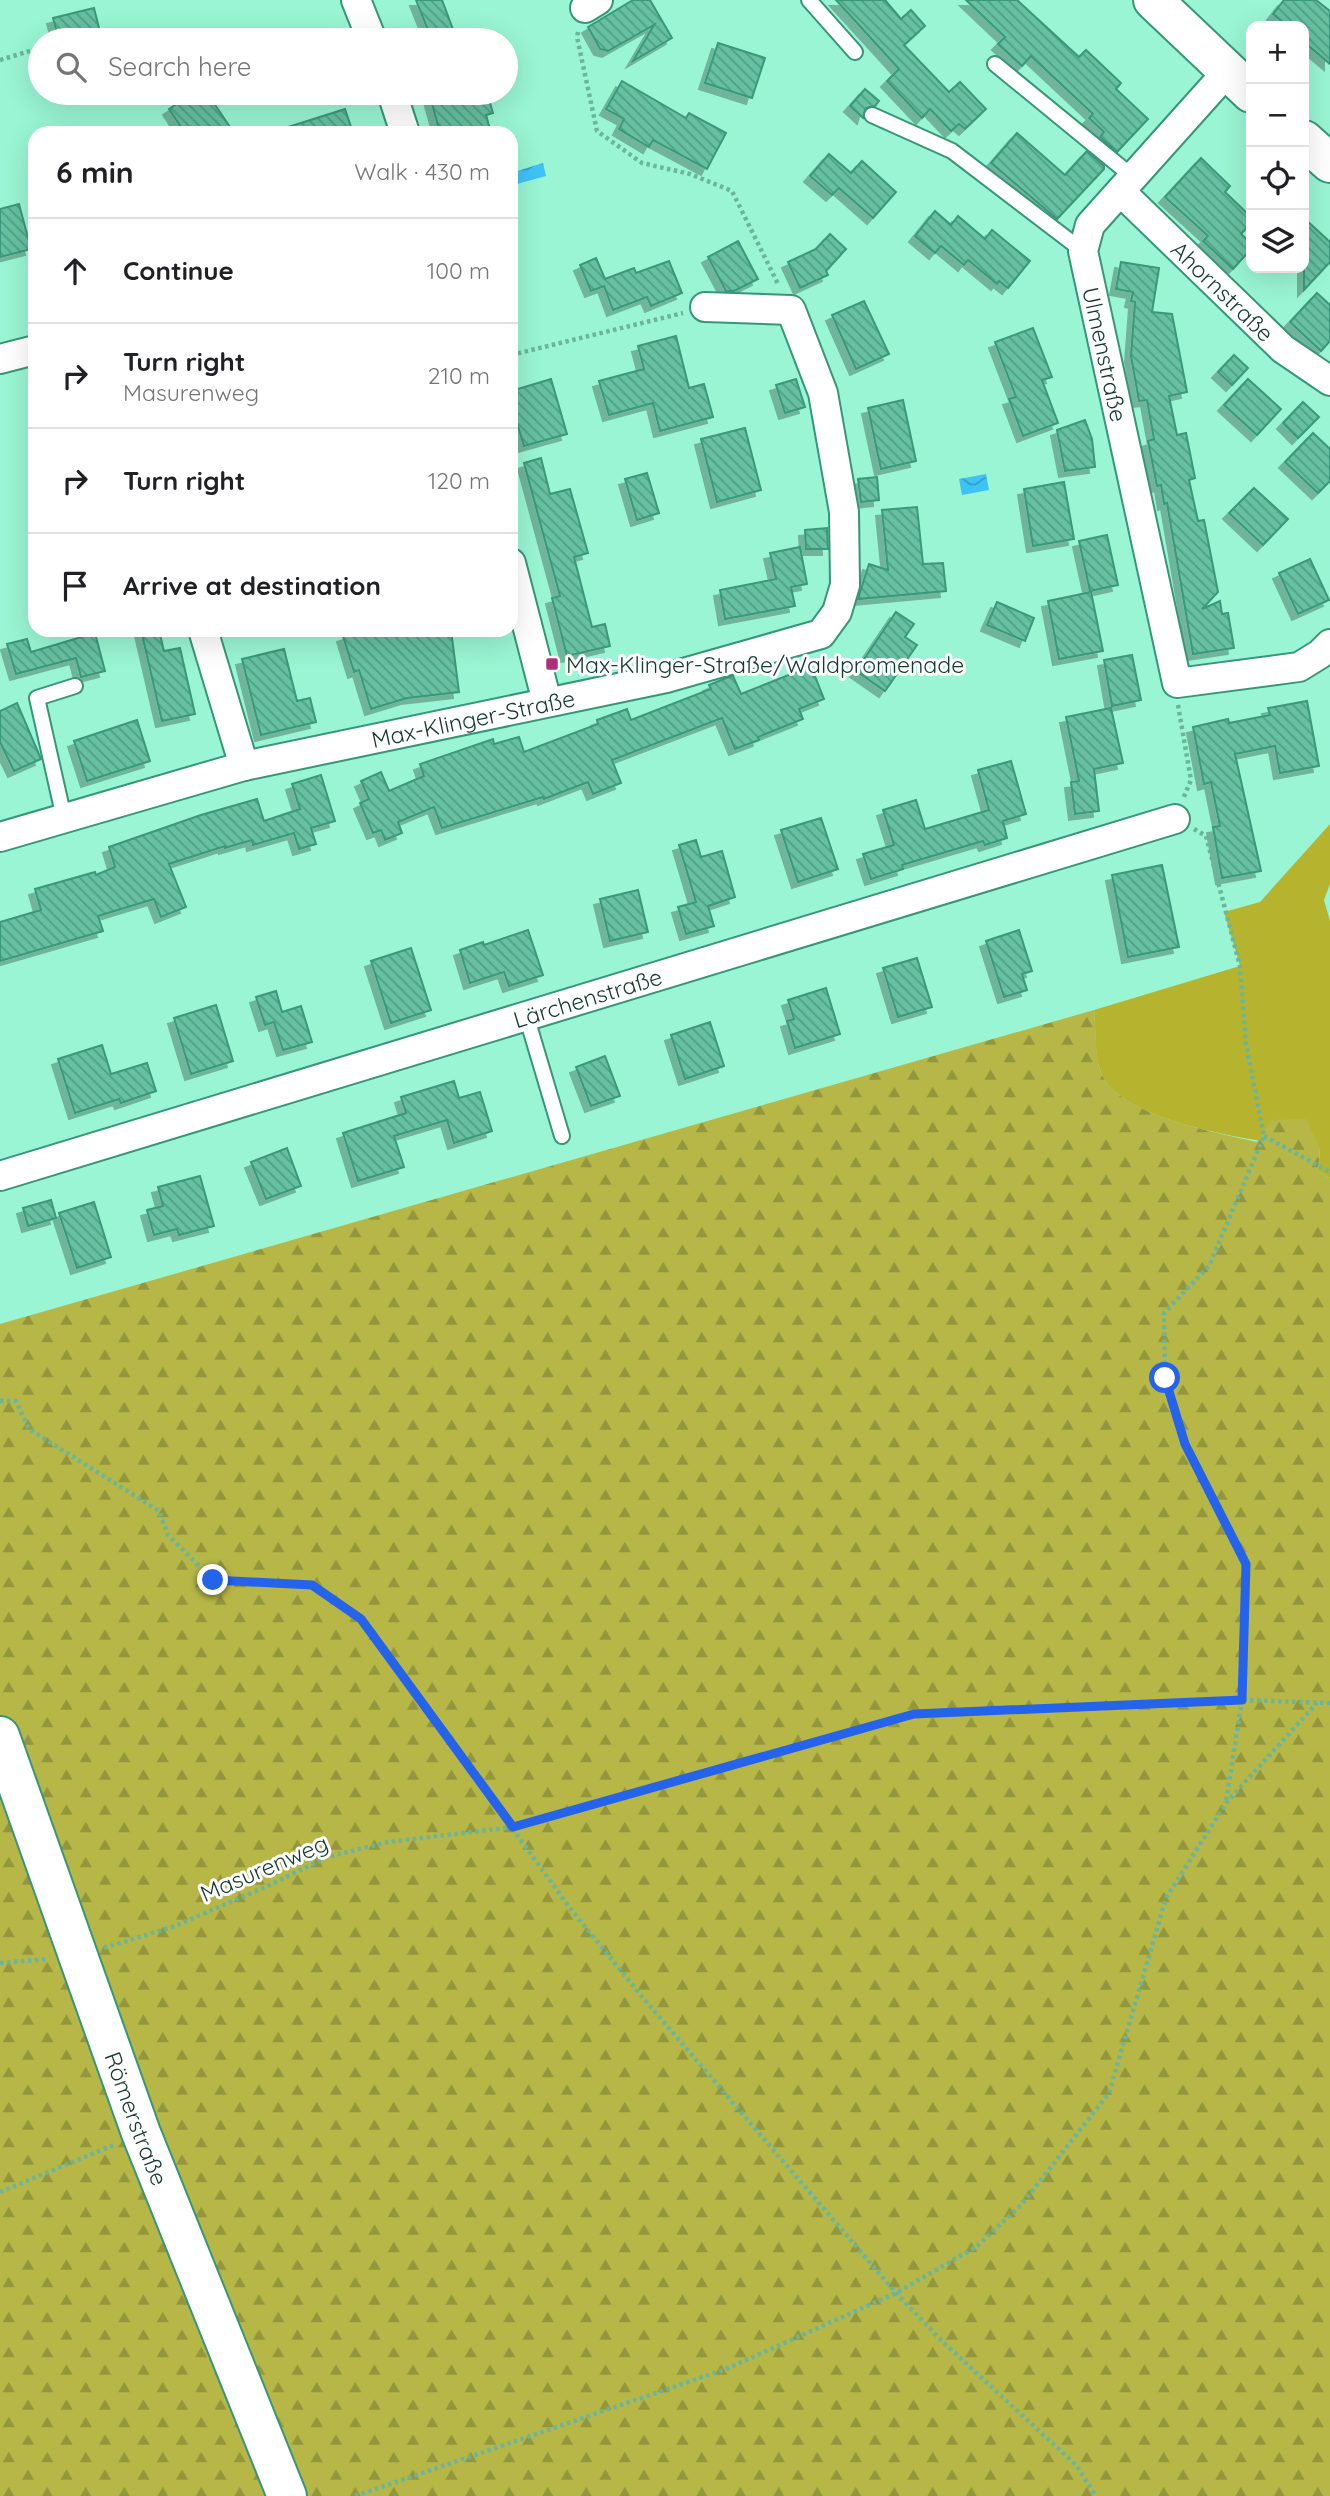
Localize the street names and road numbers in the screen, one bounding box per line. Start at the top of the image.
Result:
street label: Ahornstraße [1165,234,1281,347]
street label: Ulmenstraße [1077,284,1134,424]
street label: Max-Klinger-Straße [369,683,577,754]
street label: Lärchenstraße [510,961,665,1034]
street label: Masurenweg [196,1828,332,1908]
street label: Römerstraße [99,2048,175,2189]

